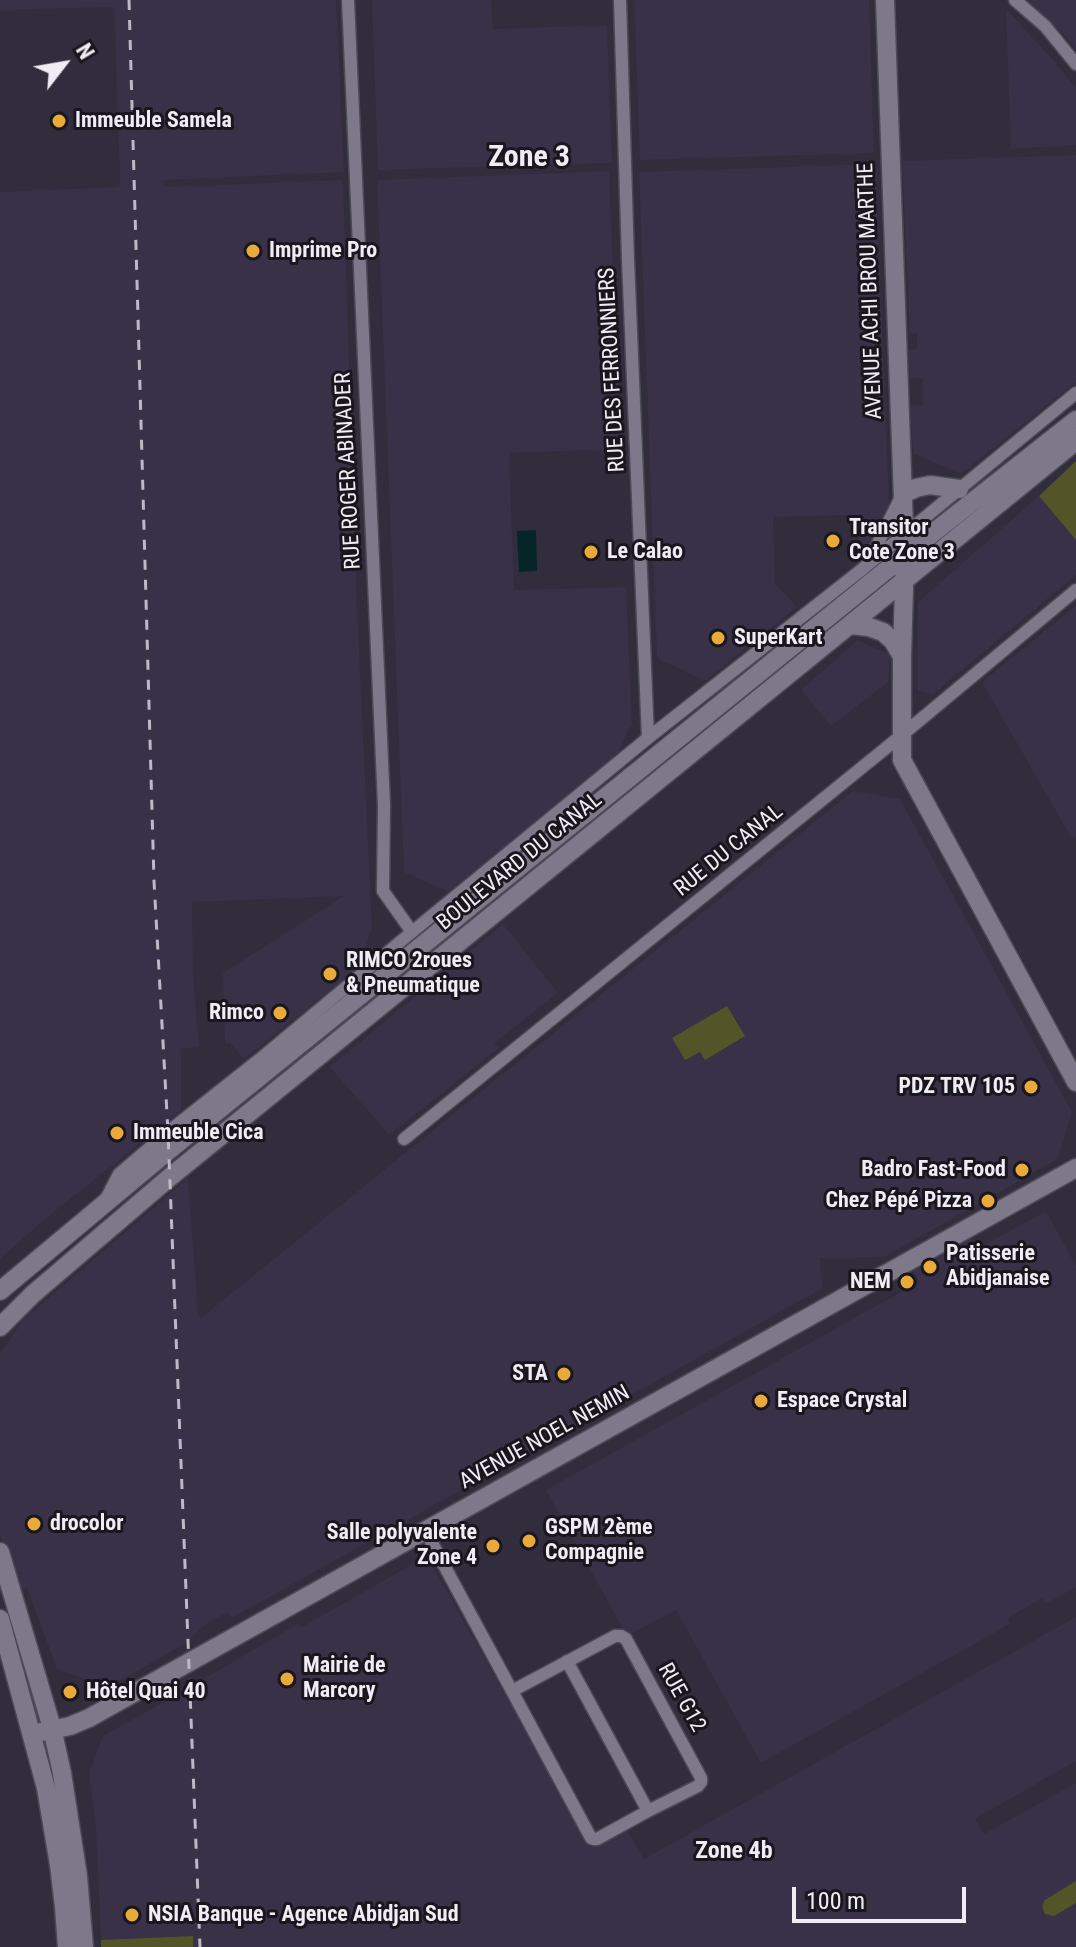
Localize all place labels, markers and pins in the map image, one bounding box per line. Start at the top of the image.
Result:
place label: Immeuble Samela [75,108,232,134]
marker: Immeuble Samela [50,112,68,130]
place label: Imprime Pro [269,238,377,264]
marker: Imprime Pro [244,242,262,260]
place label: Transitor Cote Zone 3 [849,515,955,566]
marker: Transitor Cote Zone 3 [824,532,842,550]
place label: Le Calao [607,539,683,565]
marker: Le Calao [582,543,600,561]
place label: SuperKart [734,625,822,651]
marker: SuperKart [709,629,727,647]
place label: RIMCO 2roues & Pneumatique [346,948,480,1000]
marker: RIMCO 2roues & Pneumatique [321,965,339,983]
place label: Rimco [209,1000,264,1026]
marker: Rimco [271,1004,289,1022]
place label: PDZ TRV 105 [899,1074,1015,1100]
marker: PDZ TRV 105 [1022,1078,1040,1096]
place label: Immeuble Cica [133,1120,264,1146]
marker: Immeuble Cica [108,1124,126,1142]
place label: Badro Fast-Food [861,1157,1006,1183]
marker: Badro Fast-Food [1013,1161,1031,1179]
place label: Chez Pépé Pizza [825,1188,972,1214]
marker: Chez Pépé Pizza [979,1192,997,1210]
place label: Patisserie Abidjanaise [946,1241,1049,1292]
marker: Patisserie Abidjanaise [921,1258,939,1276]
place label: NEM [850,1269,891,1295]
marker: NEM [898,1273,916,1291]
place label: STA [512,1361,548,1387]
marker: STA [555,1365,573,1383]
place label: Espace Crystal [777,1388,907,1414]
marker: Espace Crystal [752,1392,770,1410]
place label: drocolor [50,1511,124,1537]
marker: drocolor [25,1515,43,1533]
place label: GSPM 2ème Compagnie [545,1515,652,1566]
place label: Salle polyvalente Zone 4 [327,1520,477,1572]
marker: GSPM 2ème Compagnie [520,1532,538,1550]
marker: Salle polyvalente Zone 4 [484,1537,502,1555]
place label: Mairie de Marcory [303,1653,385,1704]
marker: Mairie de Marcory [278,1670,296,1688]
place label: Hôtel Quai 40 [86,1679,206,1705]
marker: Hôtel Quai 40 [61,1683,79,1701]
place label: NSIA Banque - Agence Abidjan Sud [148,1902,459,1928]
marker: NSIA Banque - Agence Abidjan Sud [123,1906,141,1924]

